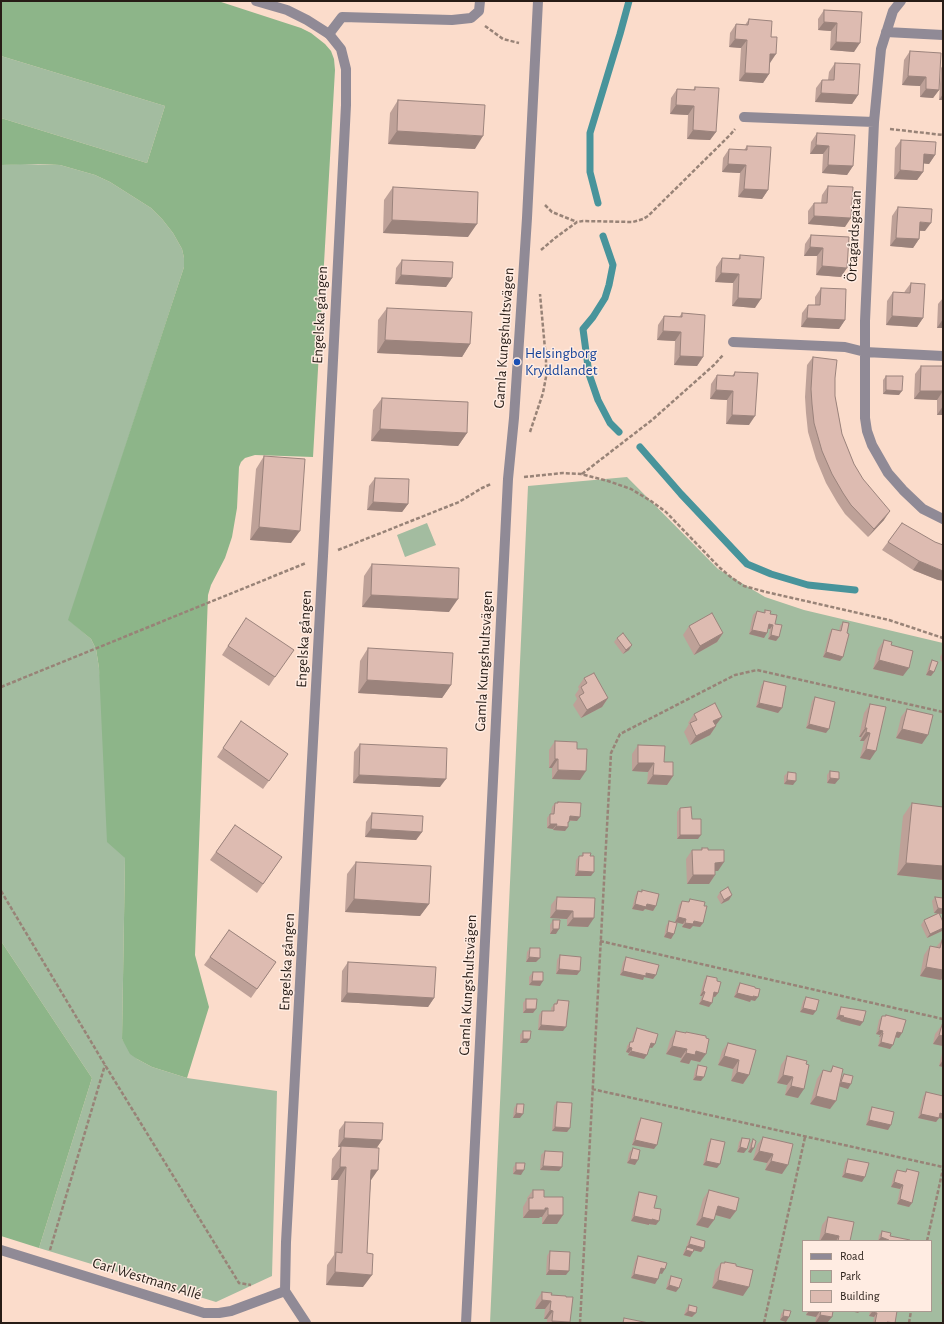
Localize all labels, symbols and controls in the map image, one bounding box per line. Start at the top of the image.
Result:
street label: Örtagårdsgatan [843,190,865,282]
street label: Engelska gången [308,266,332,364]
street label: Gamla Kungshultsvägen [490,267,518,409]
place label: Helsingborg Kryddlandet [525,344,598,379]
marker: Helsingborg Kryddlandet [512,357,522,367]
street label: Engelska gången [292,590,316,688]
street label: Gamla Kungshultsvägen [471,590,497,732]
street label: Engelska gången [275,913,299,1011]
street label: Gamla Kungshultsvägen [455,914,481,1056]
legend [802,1240,932,1312]
text: Road [840,1250,864,1262]
street label: Carl Westmans Allé [90,1254,204,1304]
text: Park [840,1270,861,1282]
text: Building [840,1290,880,1302]

